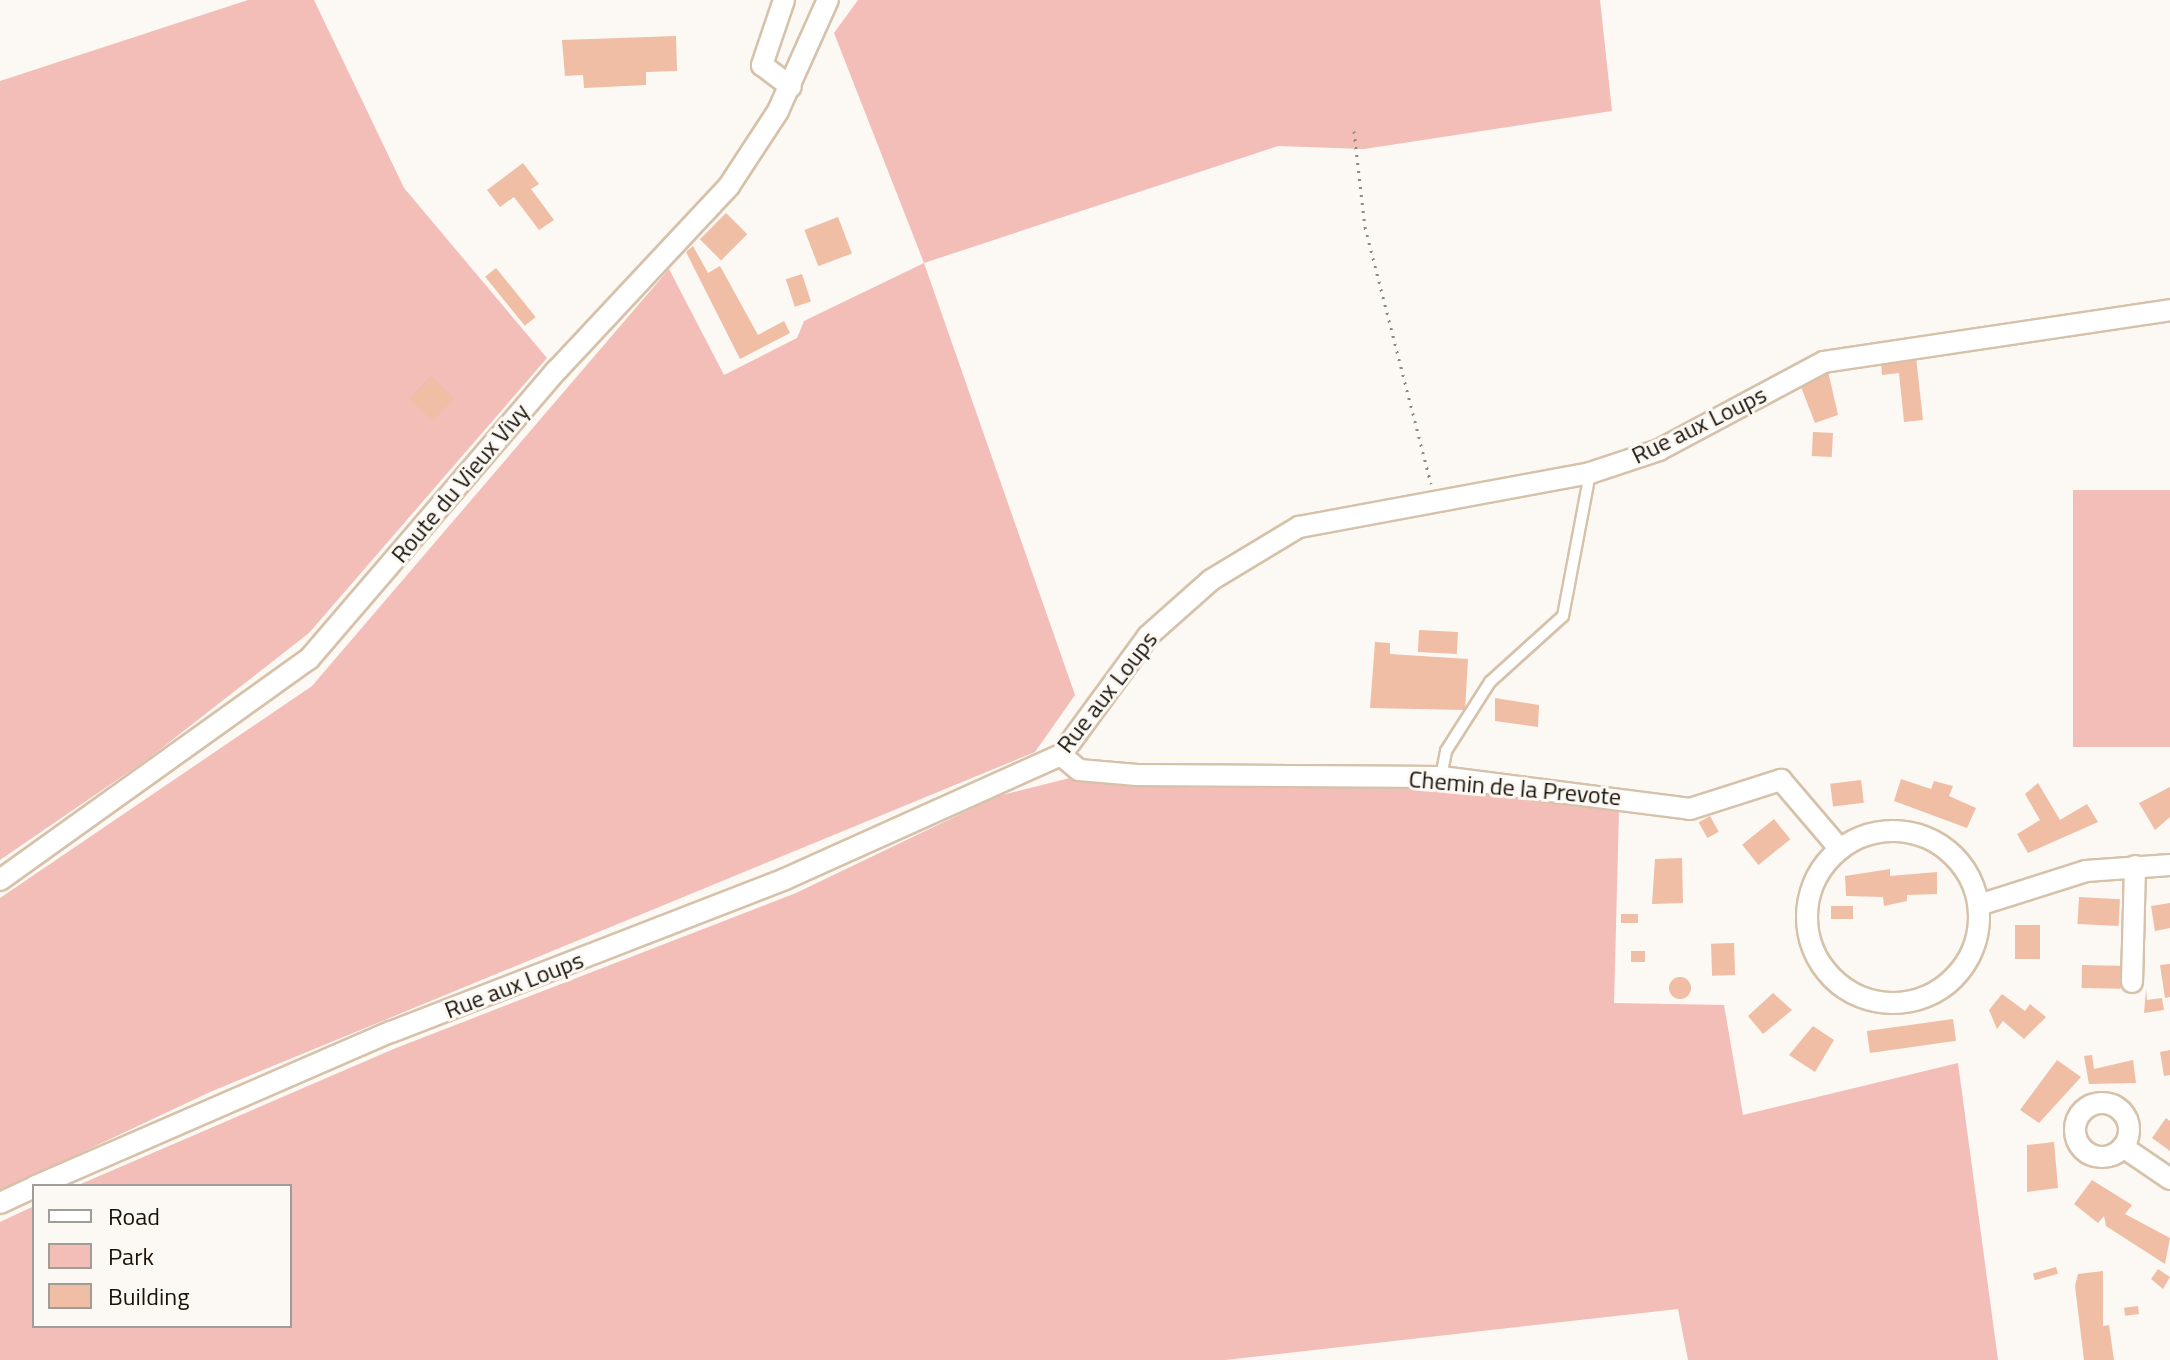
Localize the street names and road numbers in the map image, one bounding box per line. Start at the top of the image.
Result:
street label: Rue aux Loups [1627,380,1771,470]
street label: Route du Vieux Vivy [385,397,535,569]
street label: Rue aux Loups [1051,625,1163,759]
street label: Chemin de la Prevote [1408,764,1622,812]
street label: Rue aux Loups [441,945,587,1025]

